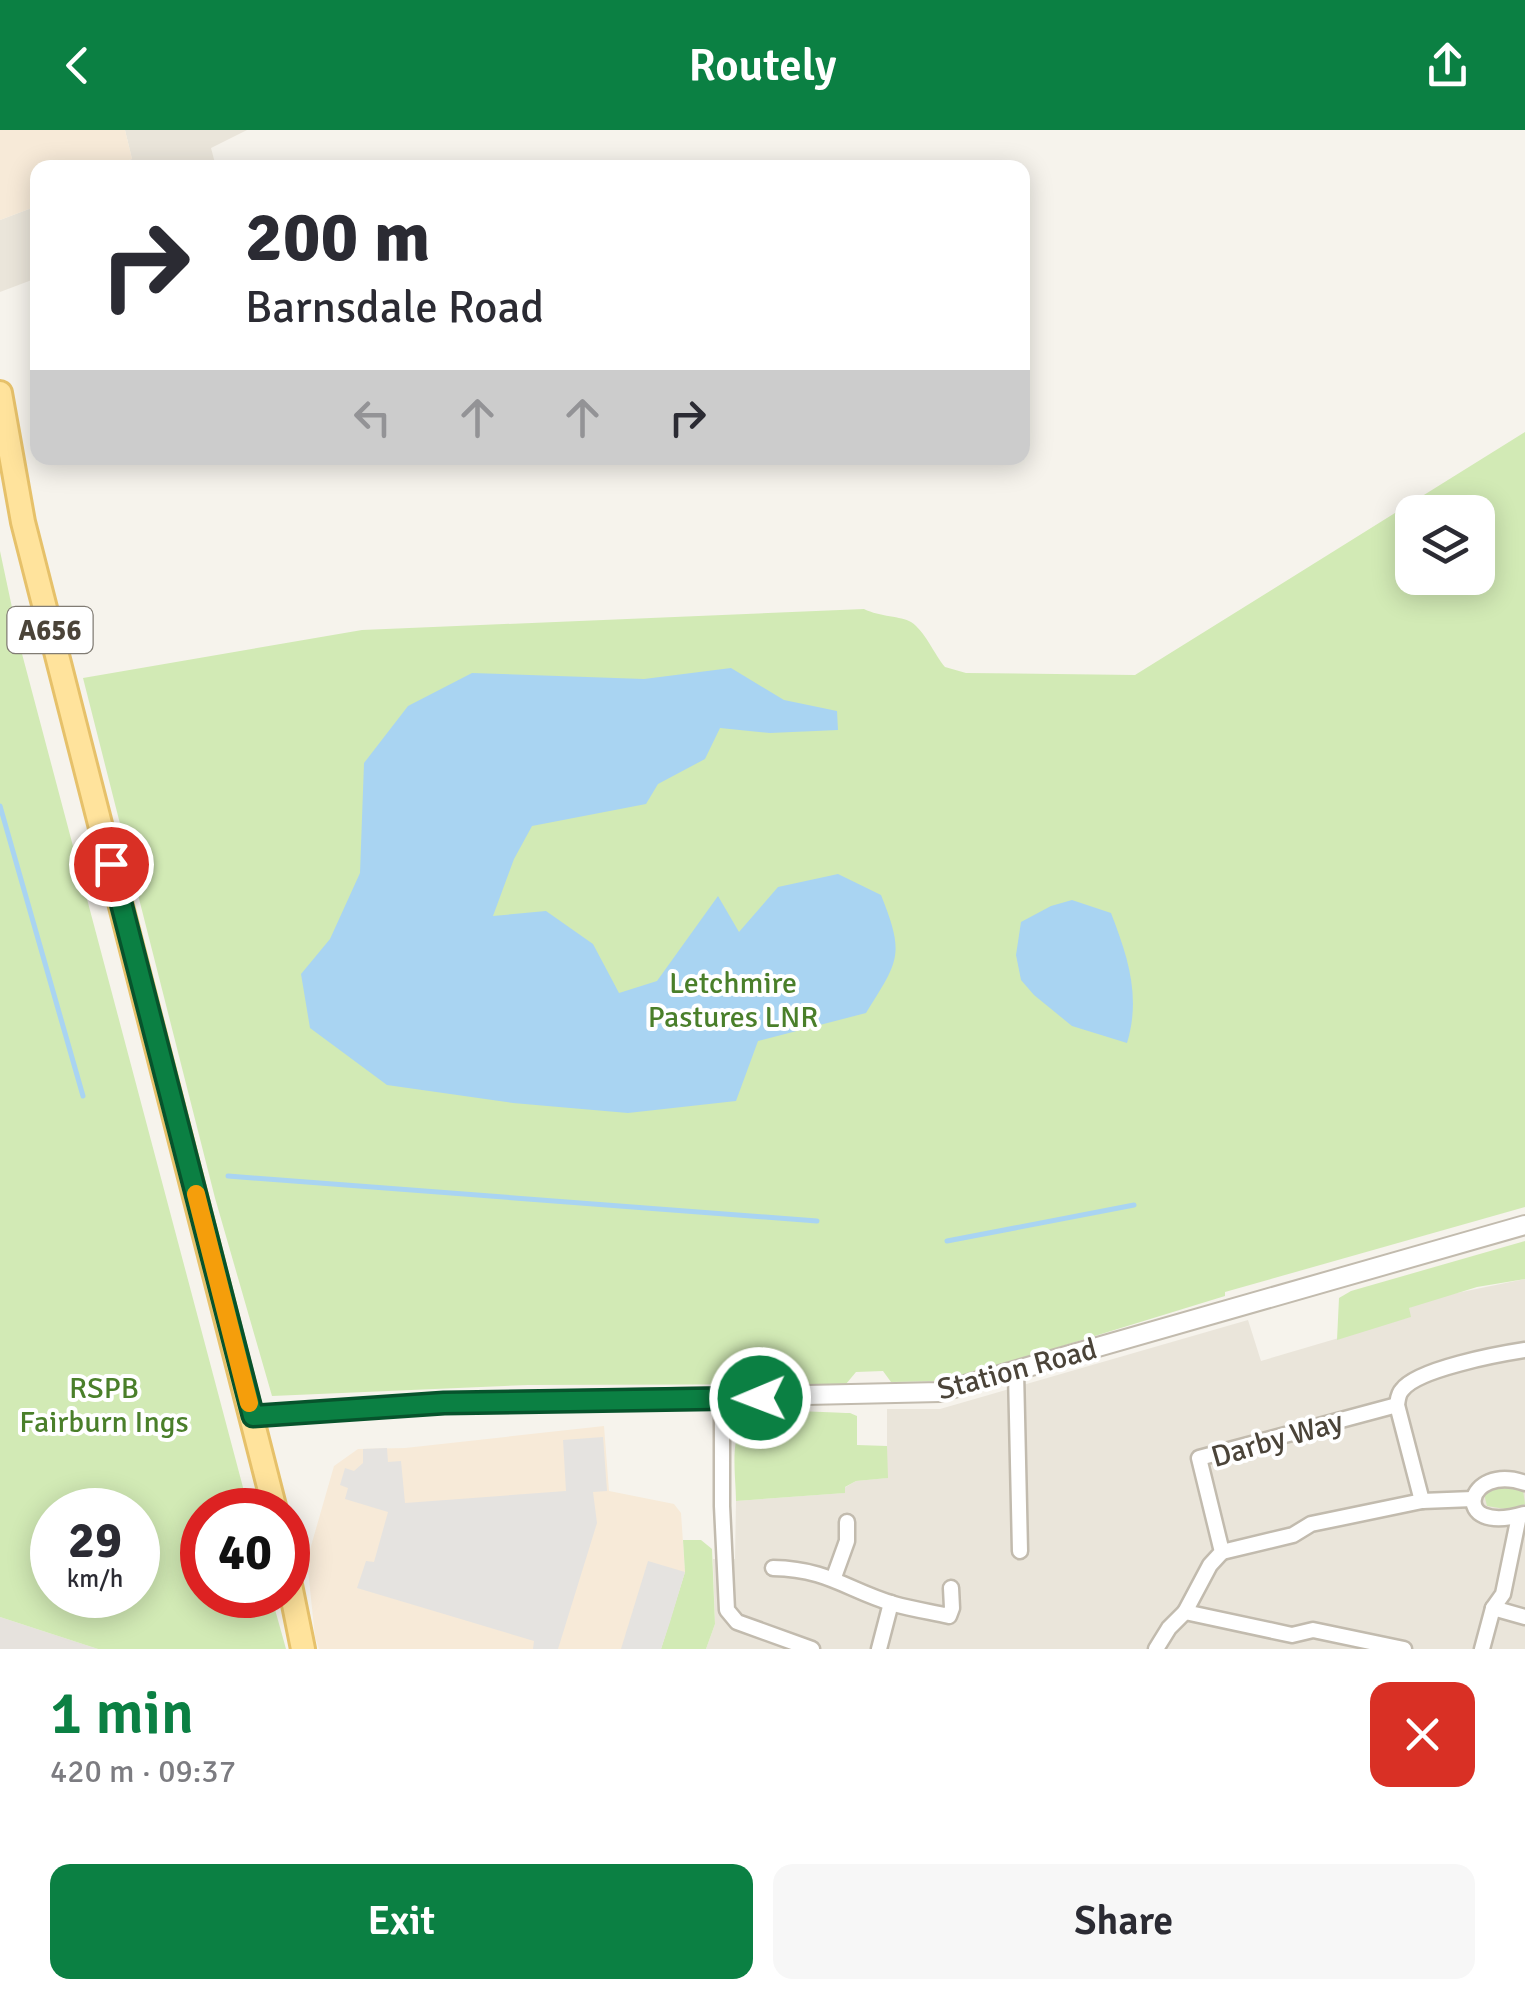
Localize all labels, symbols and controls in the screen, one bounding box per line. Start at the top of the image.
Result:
icon: back [50,38,105,93]
text: Routely [688,38,837,93]
icon: share [1420,38,1475,93]
text: 200 m [245,194,430,280]
icon: right [80,200,210,330]
text: Barnsdale Road [245,280,544,335]
icon: left [345,390,400,445]
icon: ahead [450,390,505,445]
icon: ahead [555,390,610,445]
icon: right [660,390,715,445]
map controls [1395,495,1495,595]
button: layers [1395,495,1495,595]
road number: A656 [8,607,92,653]
pin [69,822,154,907]
icon: arrive [84,837,139,892]
park label: Letchmire Pastures LNR [648,965,818,1036]
street label: Station Road [933,1330,1101,1409]
position arrow [708,1346,812,1450]
park label: RSPB Fairburn Ings [19,1370,189,1441]
street label: Darby Way [1207,1403,1347,1476]
speed limit sign: 40 [180,1488,310,1618]
text: 29 [68,1510,122,1572]
text: km/h [67,1563,123,1594]
text: 1 min [50,1677,194,1751]
button: close [1370,1682,1475,1787]
text: 420 m · 09:37 [50,1752,236,1791]
button: Exit [50,1864,753,1979]
button: Share [773,1864,1475,1979]

